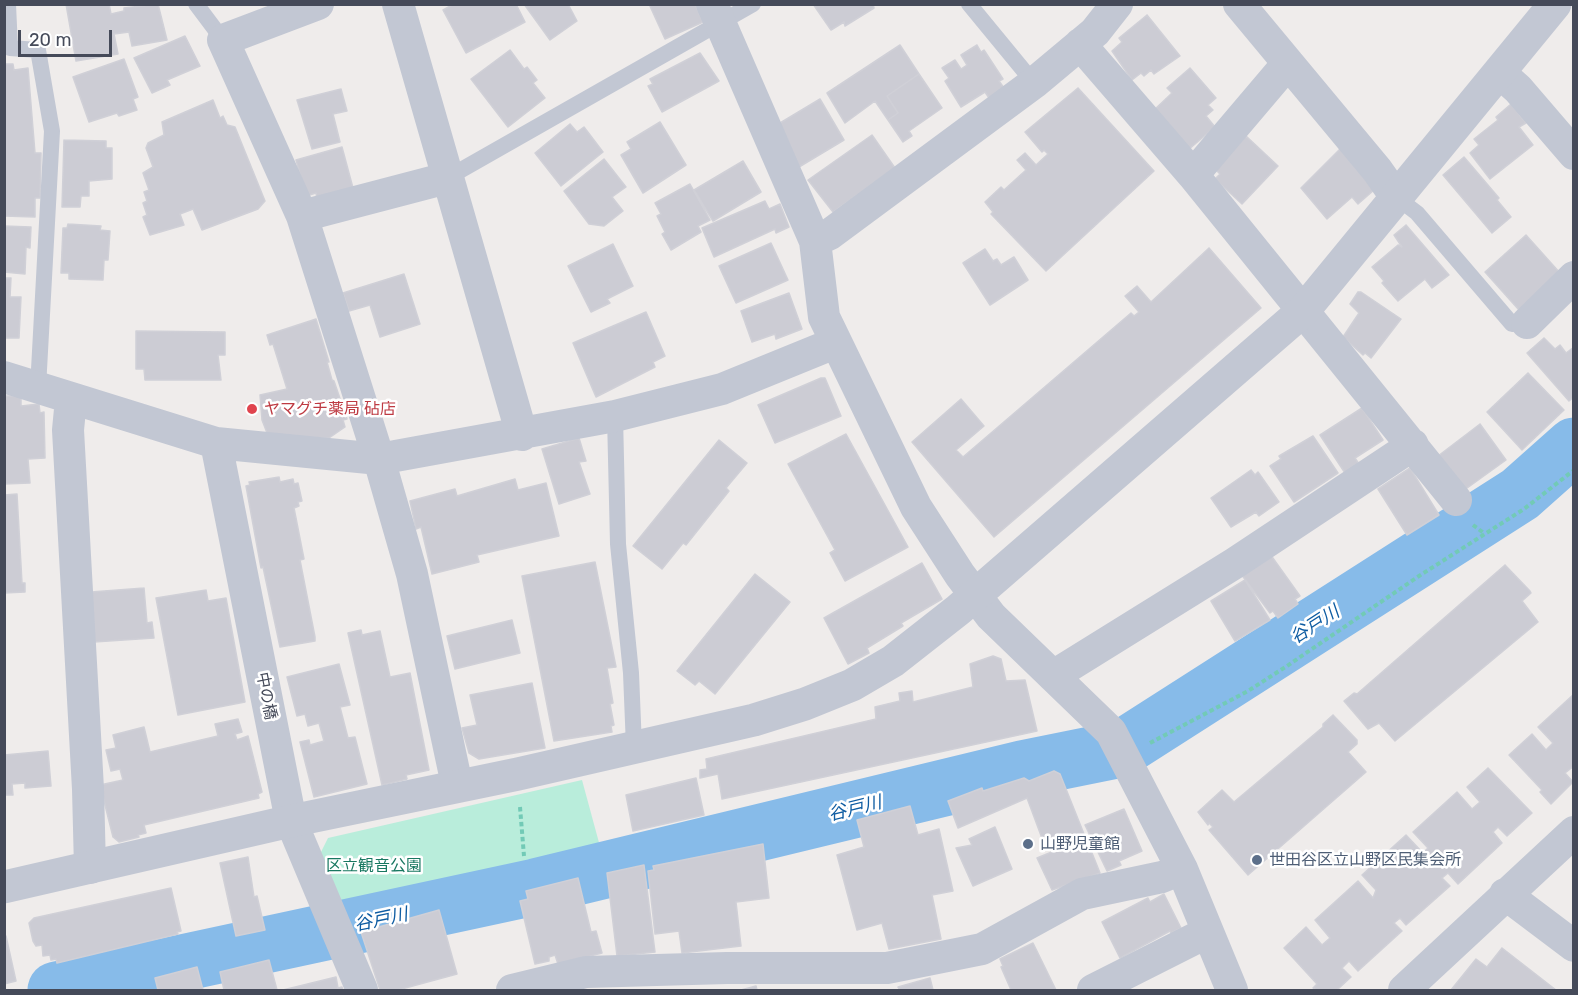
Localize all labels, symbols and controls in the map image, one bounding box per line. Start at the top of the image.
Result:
scale bar [21,18,116,56]
text: 20 m [29,29,71,51]
place label: ヤマグチ薬局 砧店 [264,399,396,419]
marker: ヤマグチ薬局 砧店 [245,402,259,416]
water label: 谷戸川 [1286,601,1344,649]
street label: 中の橋 [252,671,280,721]
water label: 谷戸川 [826,792,884,826]
place label: 山野児童館 [1040,834,1120,854]
marker: 山野児童館 [1021,837,1035,851]
place label: 世田谷区立山野区民集会所 [1269,850,1461,870]
marker: 世田谷区立山野区民集会所 [1250,853,1264,867]
park label: 区立観音公園 [326,856,422,876]
water label: 谷戸川 [352,904,410,936]

